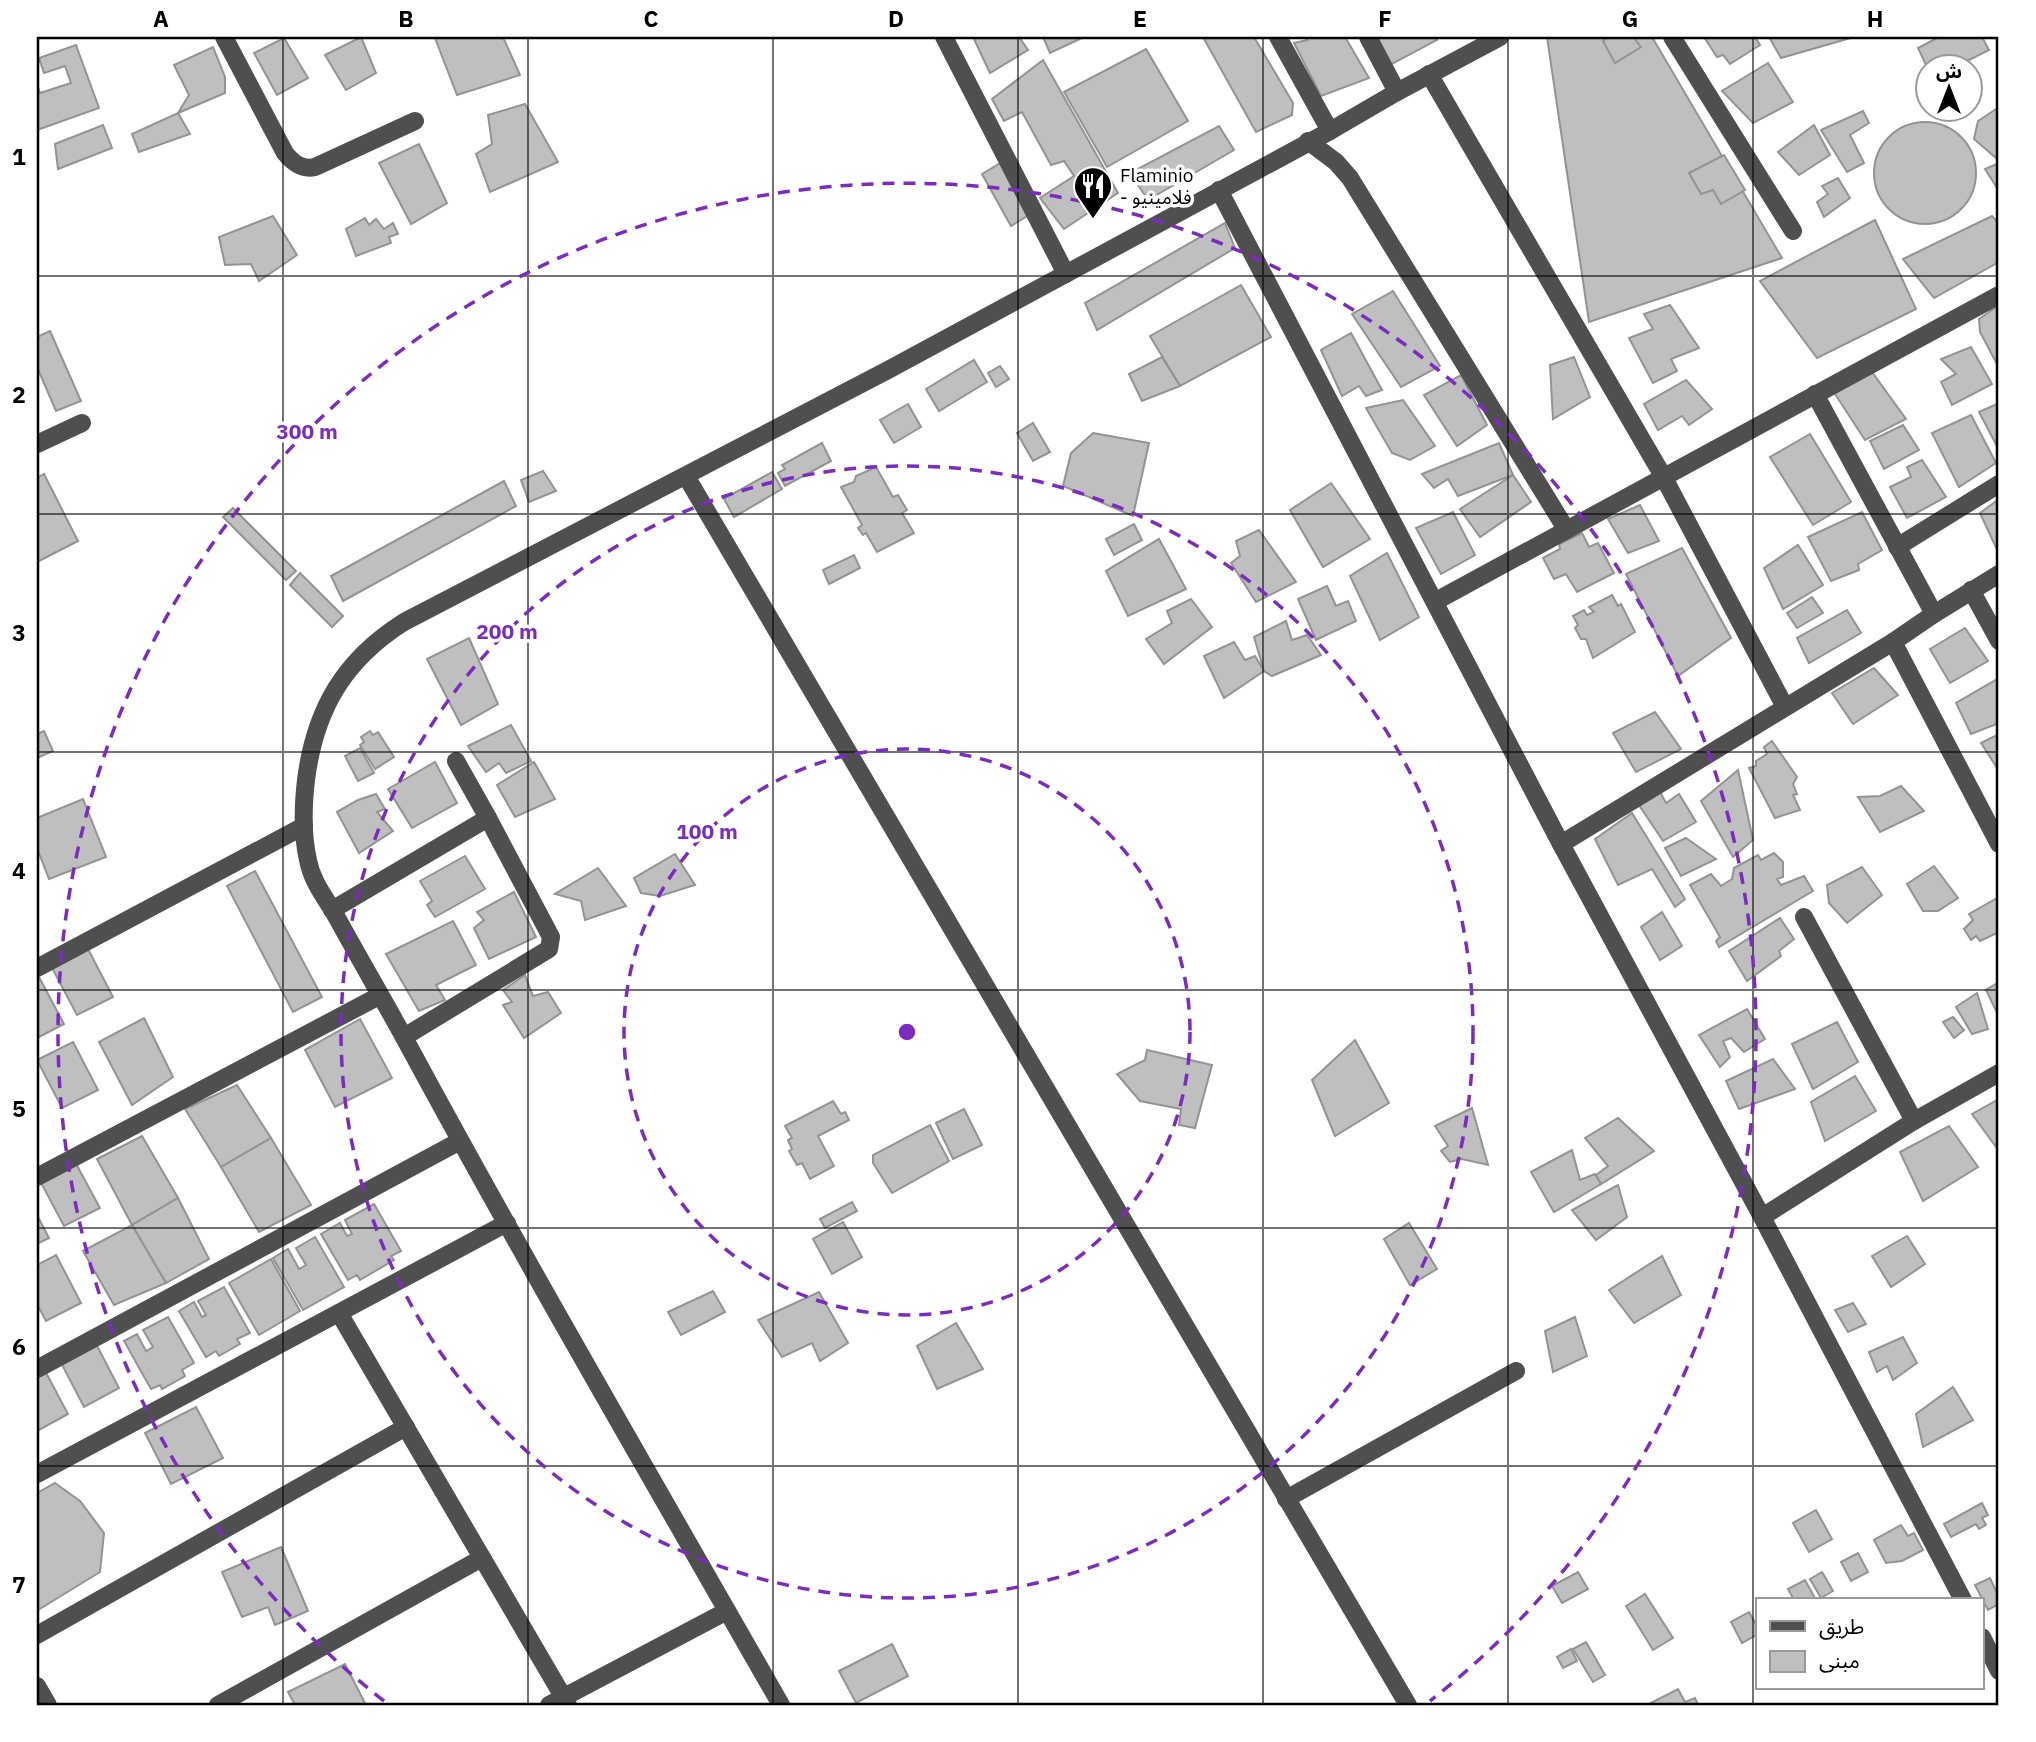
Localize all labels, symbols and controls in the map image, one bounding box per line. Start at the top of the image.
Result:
text: A [153,3,169,33]
text: B [398,3,414,33]
text: C [644,3,659,33]
text: D [888,3,904,33]
text: E [1133,3,1147,33]
text: F [1378,3,1392,33]
text: G [1622,3,1638,33]
text: H [1867,3,1883,33]
north arrow [1913,52,1983,122]
text: ش [1936,59,1962,83]
text: 1 [12,141,26,171]
place label: Flaminio - فلامينيو [1120,163,1193,209]
restaurant icon: Flaminio - فلامينيو [1072,165,1114,220]
text: 2 [12,379,26,409]
text: 300 m [276,417,338,445]
text: 3 [12,617,26,647]
text: 200 m [476,617,538,645]
text: 100 m [676,817,738,845]
text: 4 [12,855,26,885]
centre of rings [895,1020,919,1044]
text: 5 [12,1093,26,1123]
text: 6 [12,1331,26,1361]
text: 7 [12,1569,26,1599]
legend [1756,1598,1983,1690]
text: طريق [1819,1612,1864,1640]
text: مبنى [1819,1646,1860,1674]

